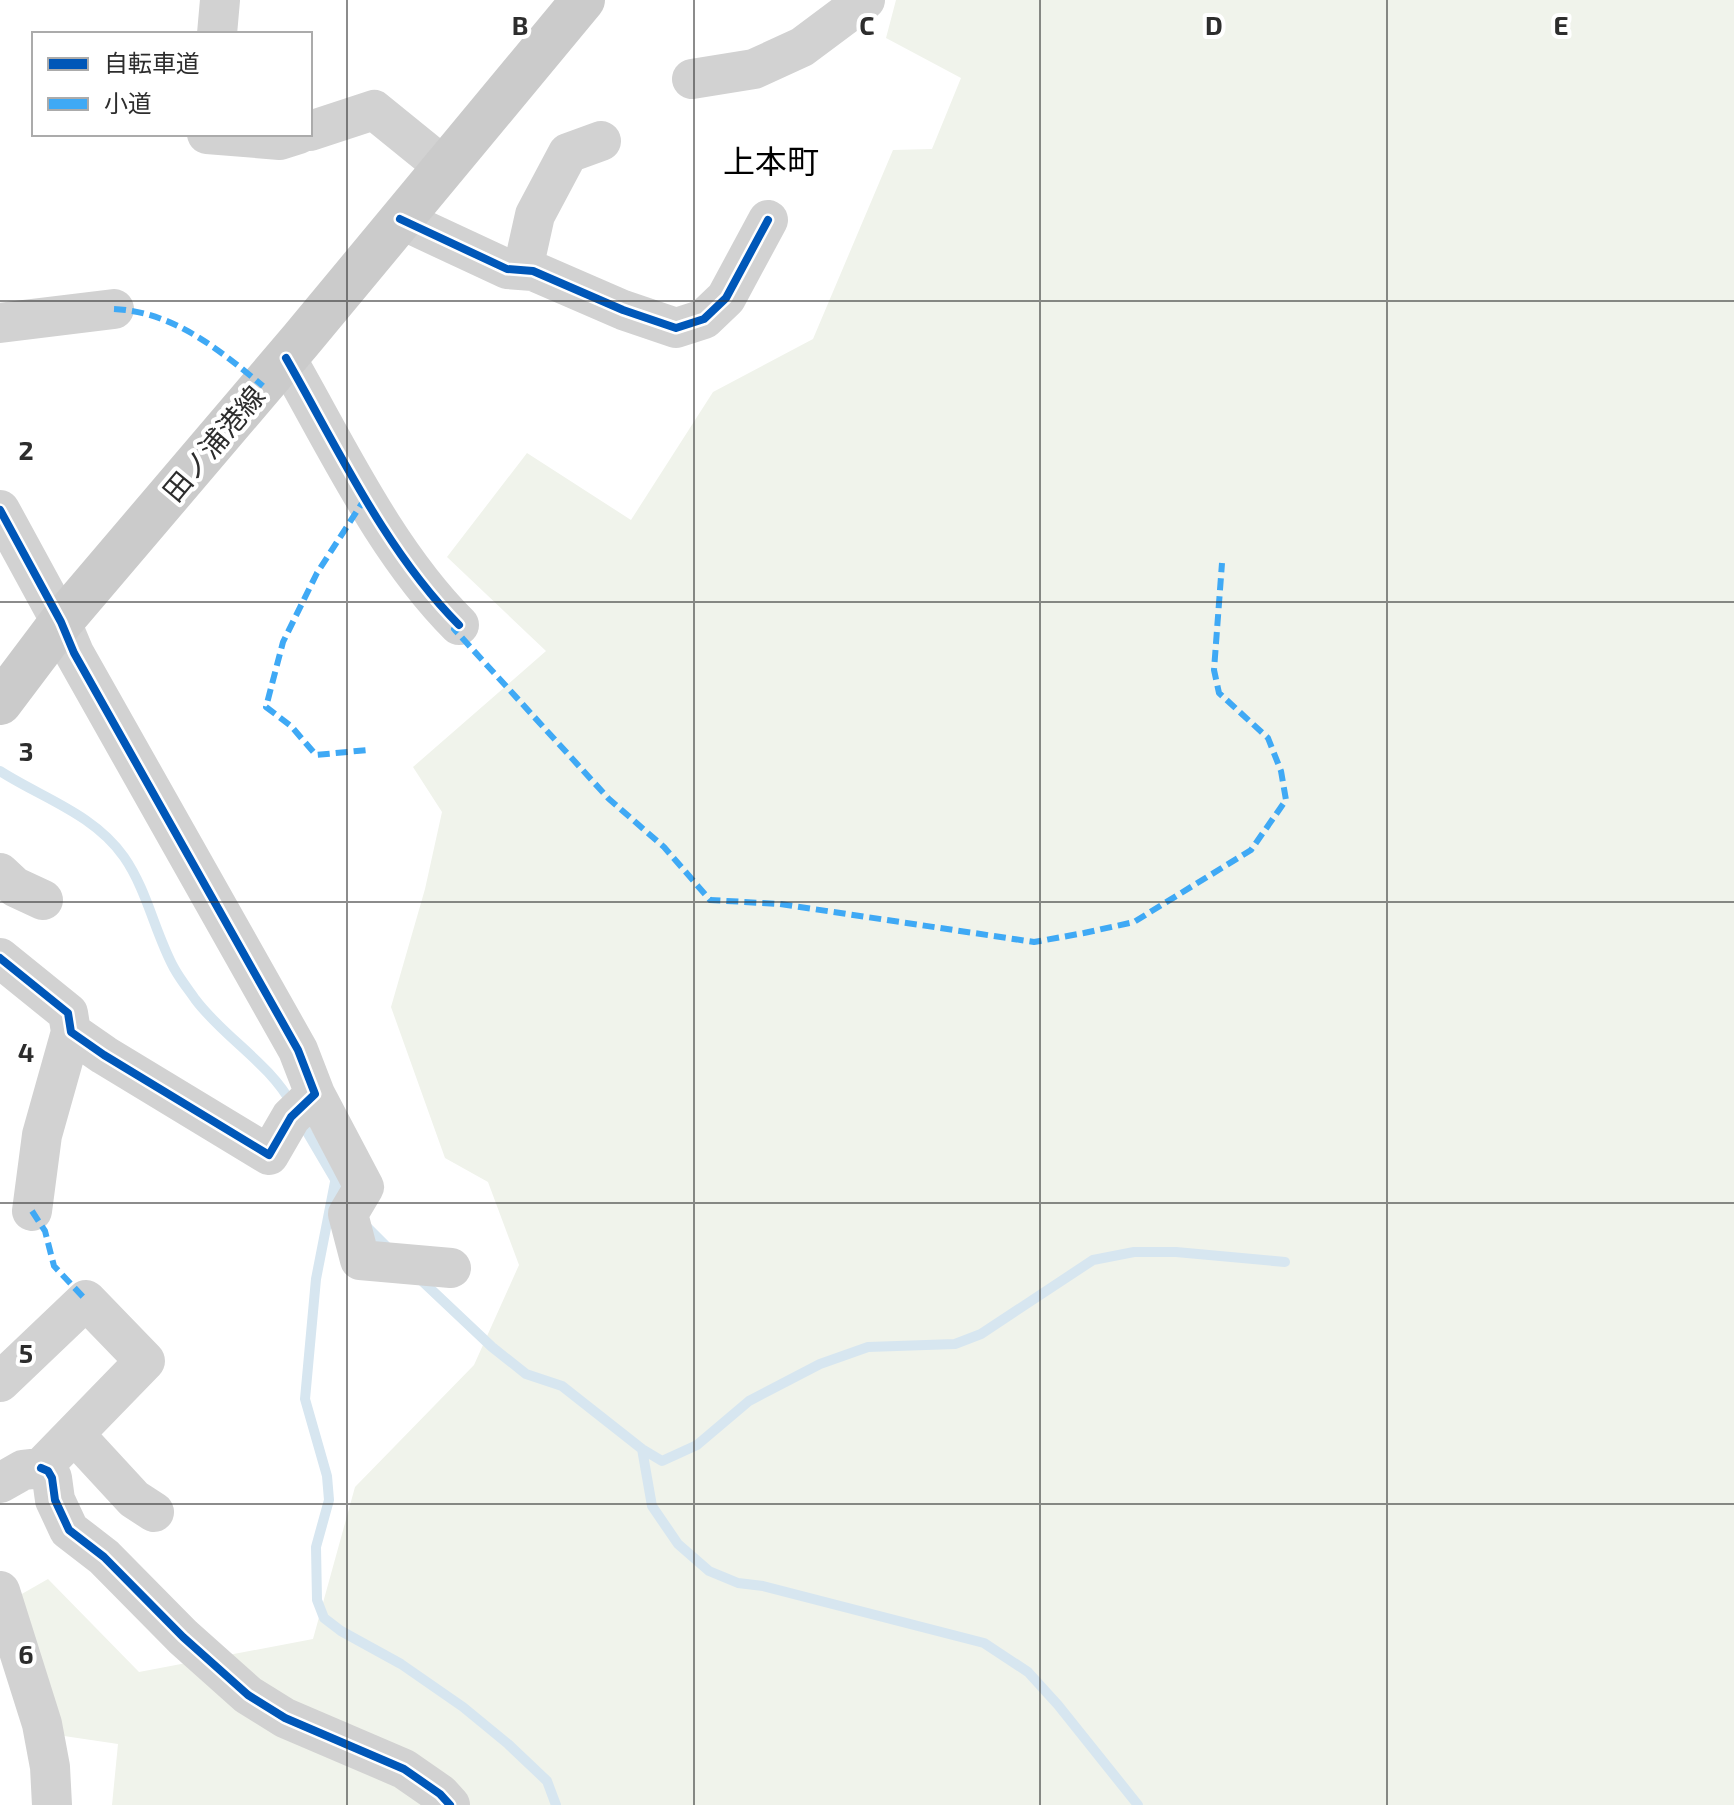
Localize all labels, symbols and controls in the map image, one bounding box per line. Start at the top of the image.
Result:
text: B [512,9,528,40]
text: C [859,9,875,40]
text: D [1205,9,1223,40]
text: E [1553,9,1569,40]
legend [32,32,312,136]
text: 自転車道 [104,48,200,77]
text: 小道 [104,88,152,117]
district label: 上本町 [723,141,819,179]
street label: 田ノ浦港線 [155,378,271,508]
text: 2 [18,434,34,465]
text: 3 [19,735,33,766]
text: 4 [18,1036,34,1067]
text: 5 [19,1337,33,1368]
text: 6 [18,1638,34,1669]

